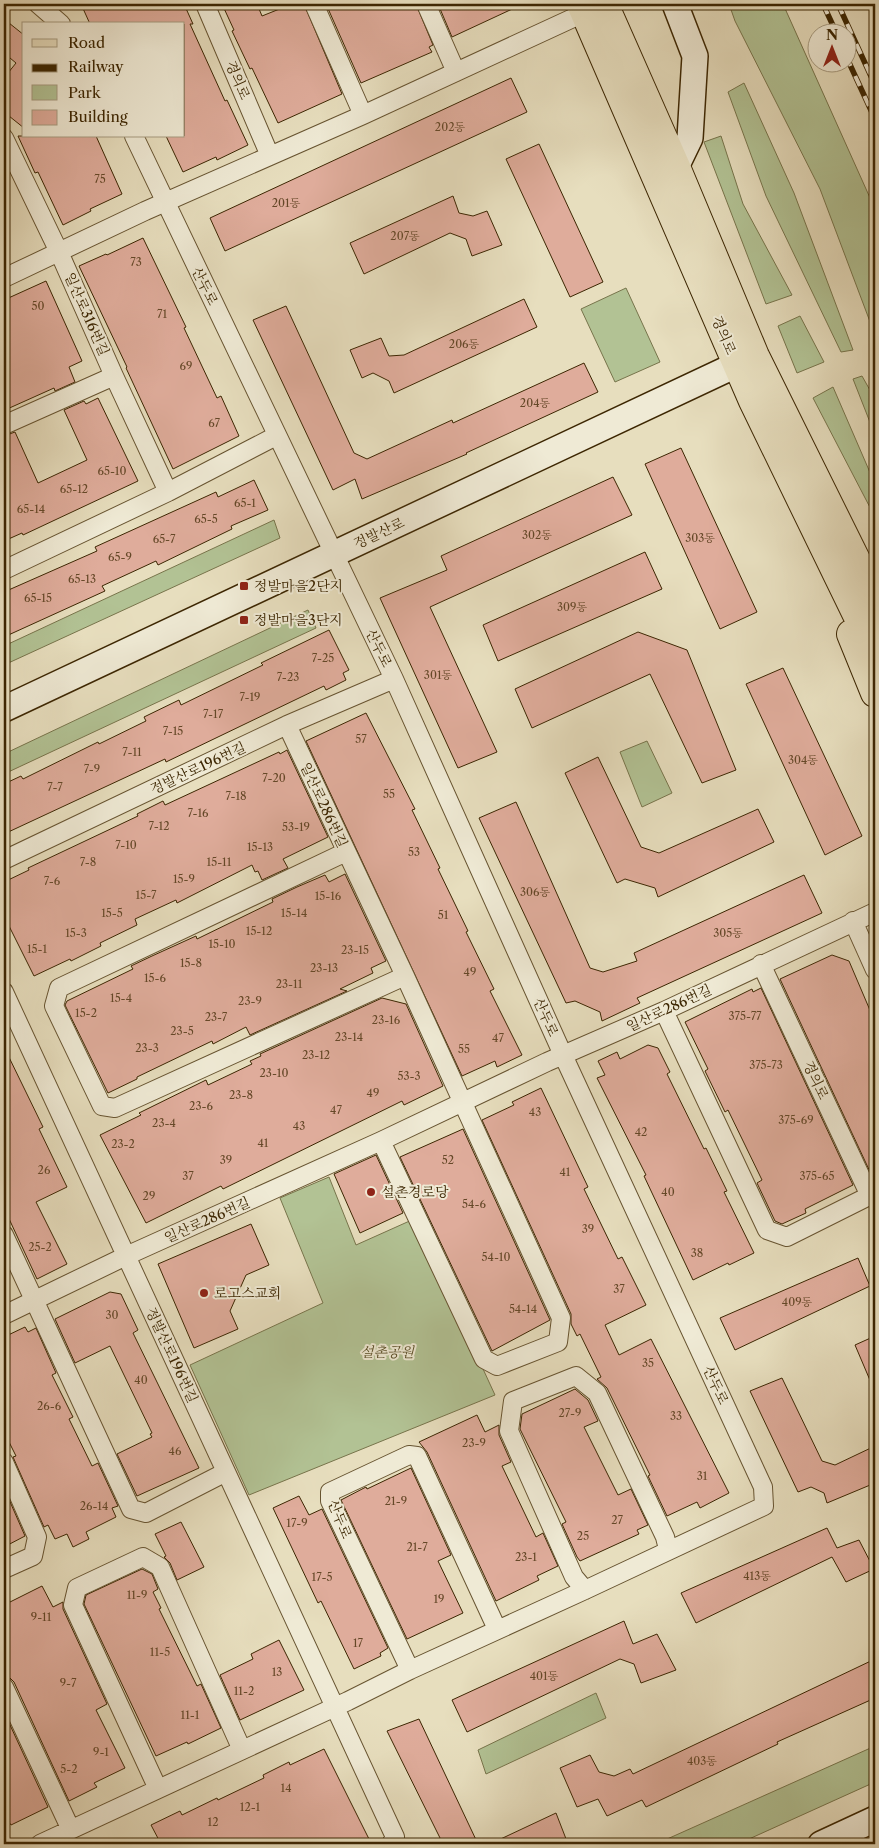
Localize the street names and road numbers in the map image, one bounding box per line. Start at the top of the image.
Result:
street label: 경의로 [222,58,254,103]
street label: 산두로 [188,264,222,309]
street label: 일산로316번길 [61,269,113,359]
street label: 경의로 [708,313,740,358]
street label: 정발산로 [351,513,408,553]
street label: 산두로 [362,626,396,671]
street label: 정발산로196번길 [147,738,249,798]
street label: 일산로286번길 [296,759,352,851]
street label: 일산로286번길 [623,980,715,1036]
street label: 산두로 [530,995,563,1040]
street label: 경의로 [799,1058,833,1103]
street label: 일산로286번길 [161,1193,253,1247]
street label: 정발산로196번길 [142,1304,202,1406]
street label: 산두로 [699,1363,733,1408]
street label: 산두로 [324,1497,356,1542]

